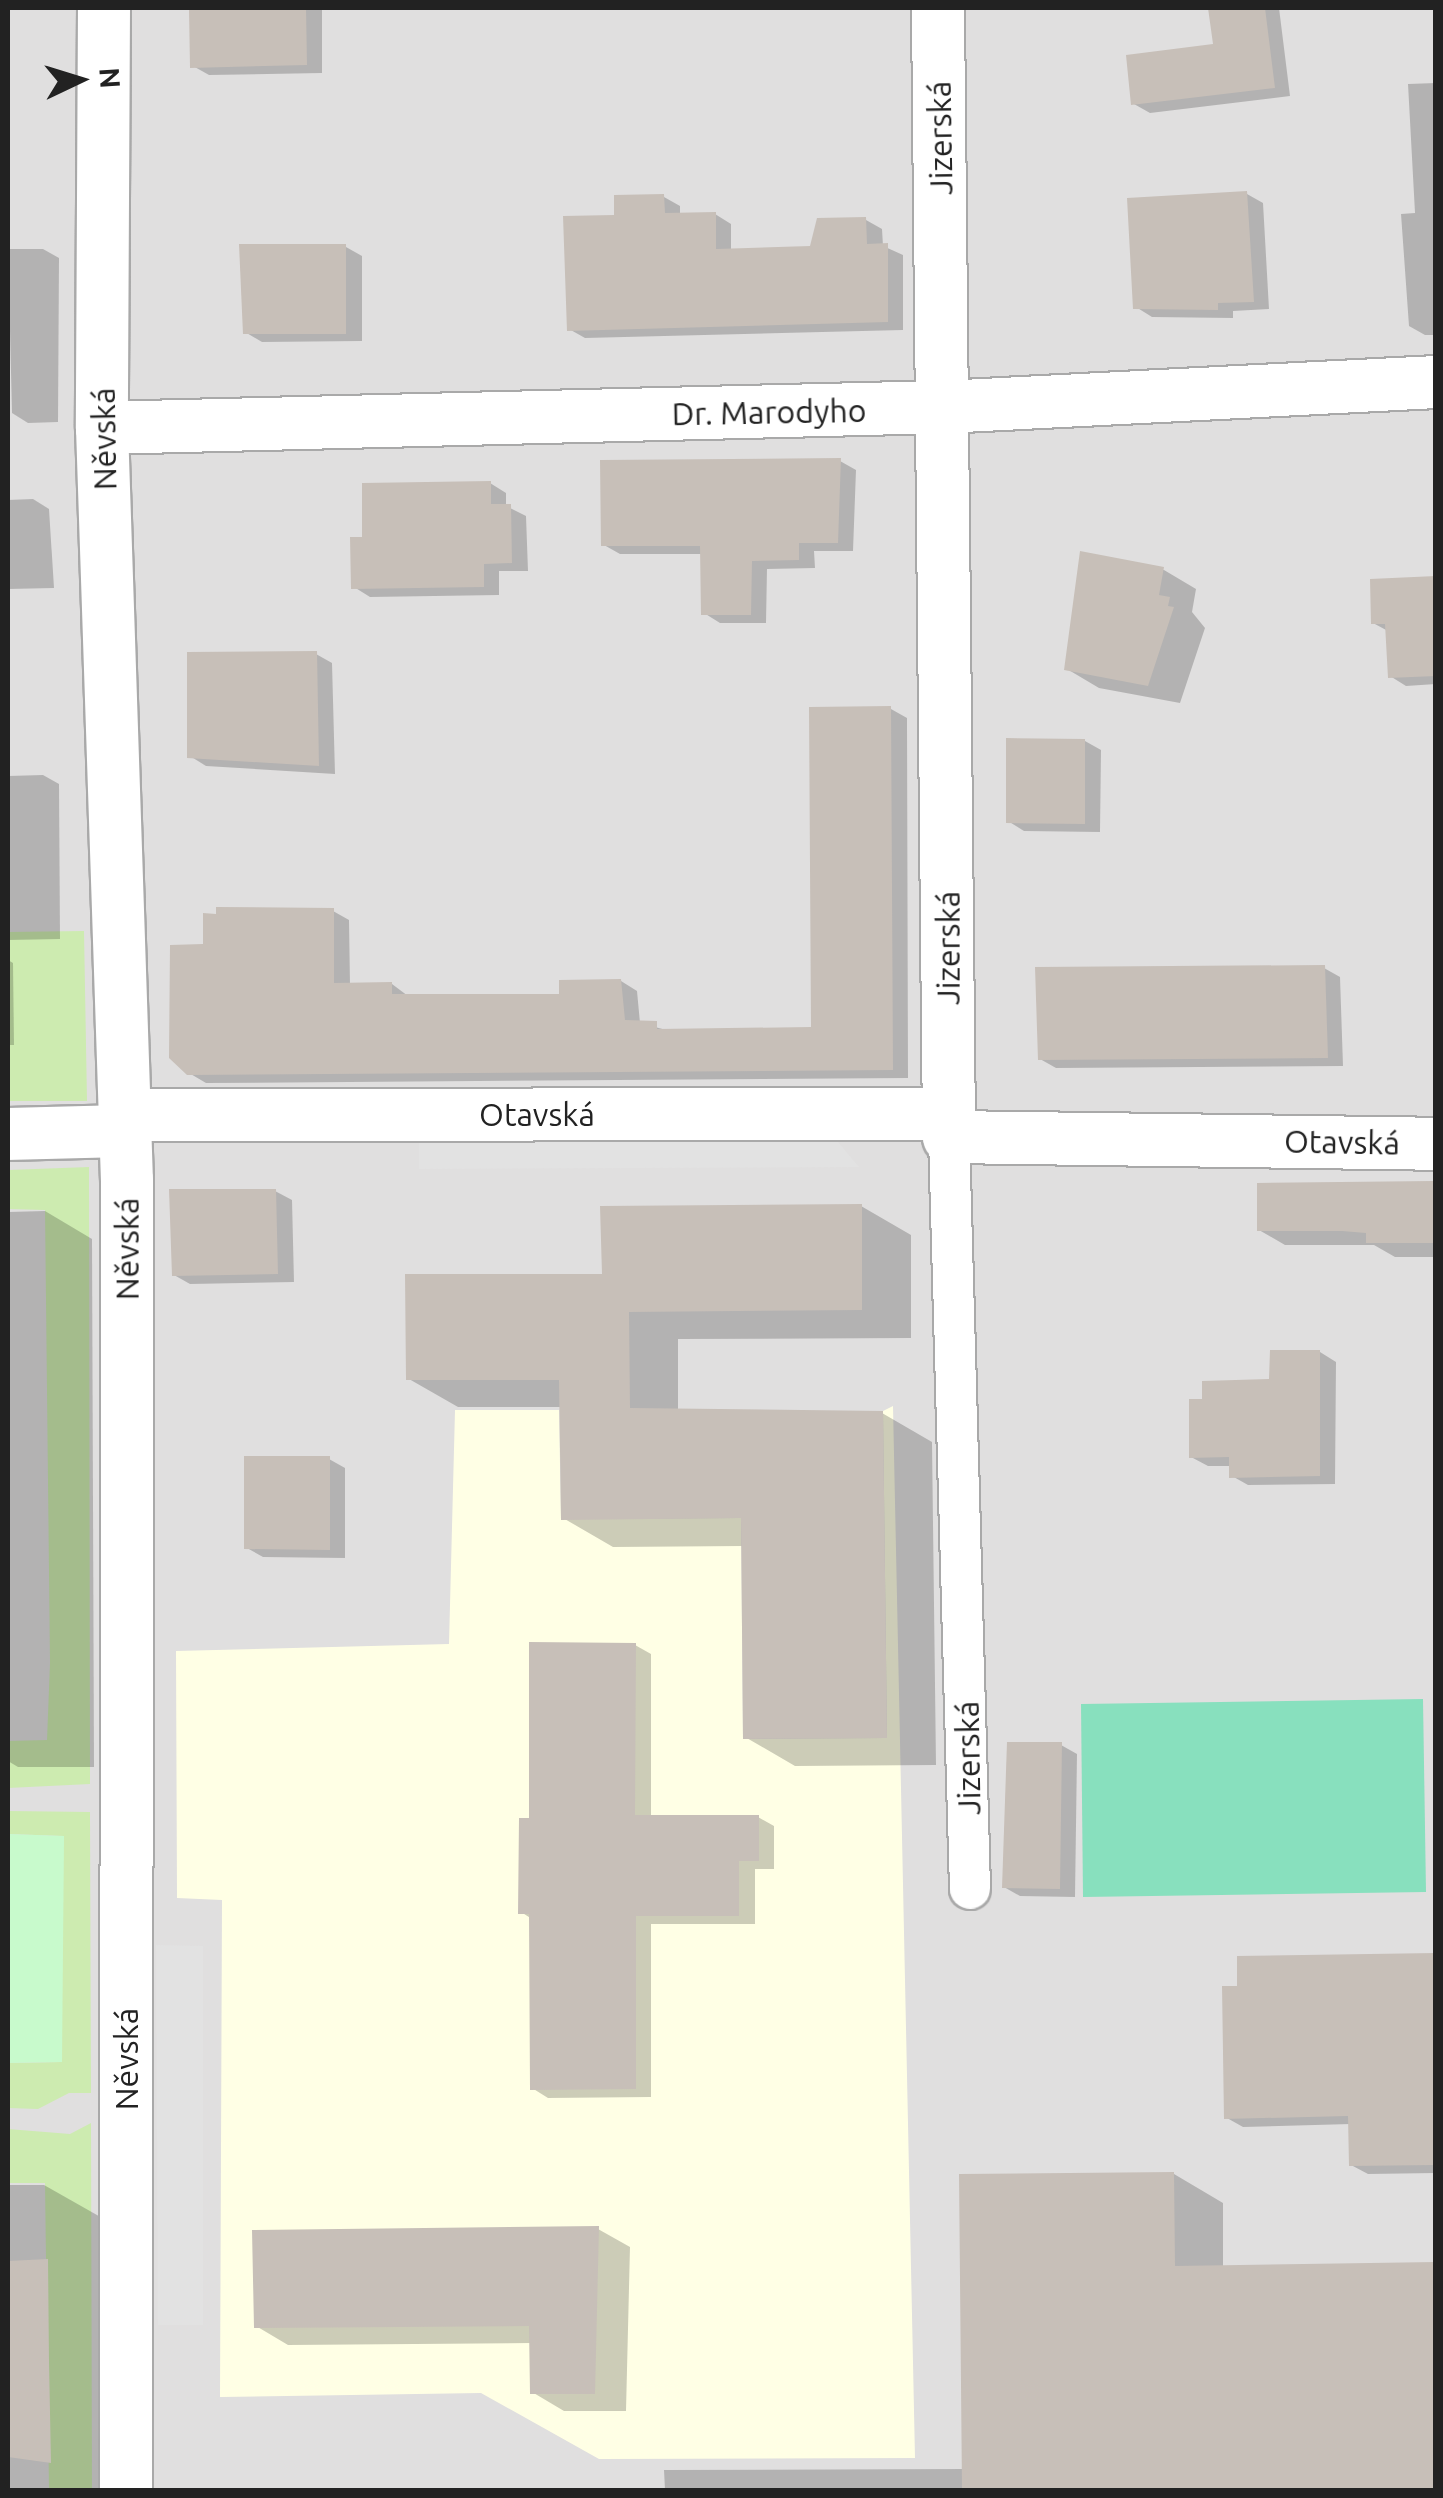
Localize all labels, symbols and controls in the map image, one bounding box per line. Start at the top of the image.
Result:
north arrow [30,30,130,130]
text: N [94,66,127,89]
street label: Jizerská [920,81,960,195]
street label: Něvská [84,387,124,491]
street label: Dr. Marodyho [671,391,867,433]
street label: Jizerská [929,891,967,1005]
street label: Otavská [479,1095,595,1133]
street label: Otavská [1284,1122,1400,1162]
street label: Něvská [108,1198,146,1300]
street label: Jizerská [948,1701,988,1815]
street label: Něvská [107,2008,145,2110]

